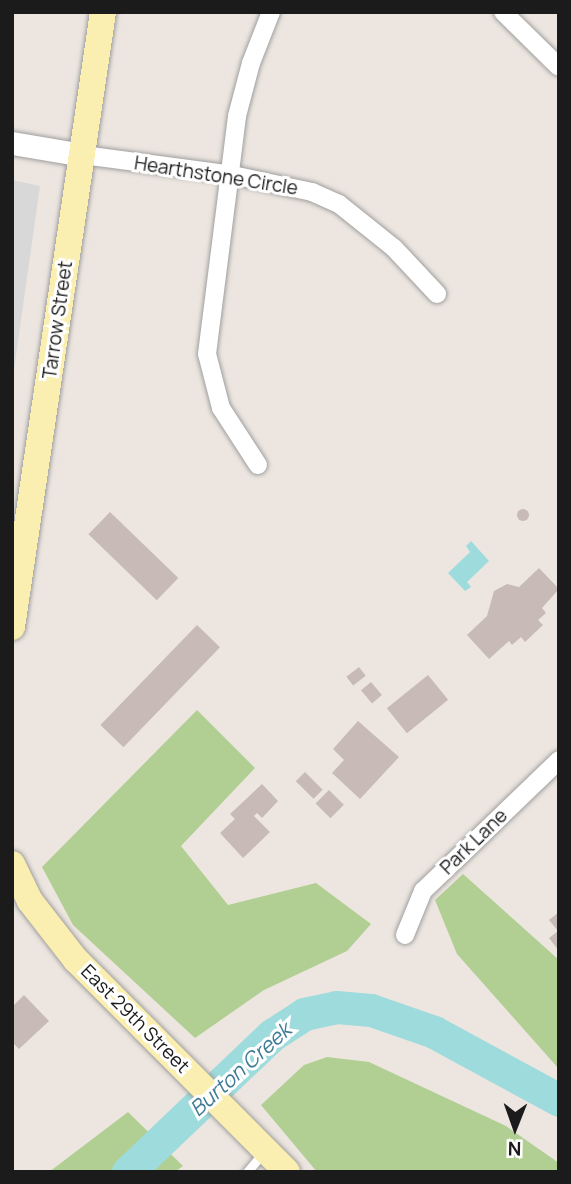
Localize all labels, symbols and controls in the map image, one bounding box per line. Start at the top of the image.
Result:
street label: Hearthstone Circle [133,152,299,200]
street label: Tarrow Street [38,259,78,381]
street label: Park Lane [436,805,512,879]
street label: East 29th Street [76,960,194,1078]
water label: Burton Creek [184,1017,296,1121]
north arrow [480,1093,550,1163]
text: N [508,1136,522,1162]

